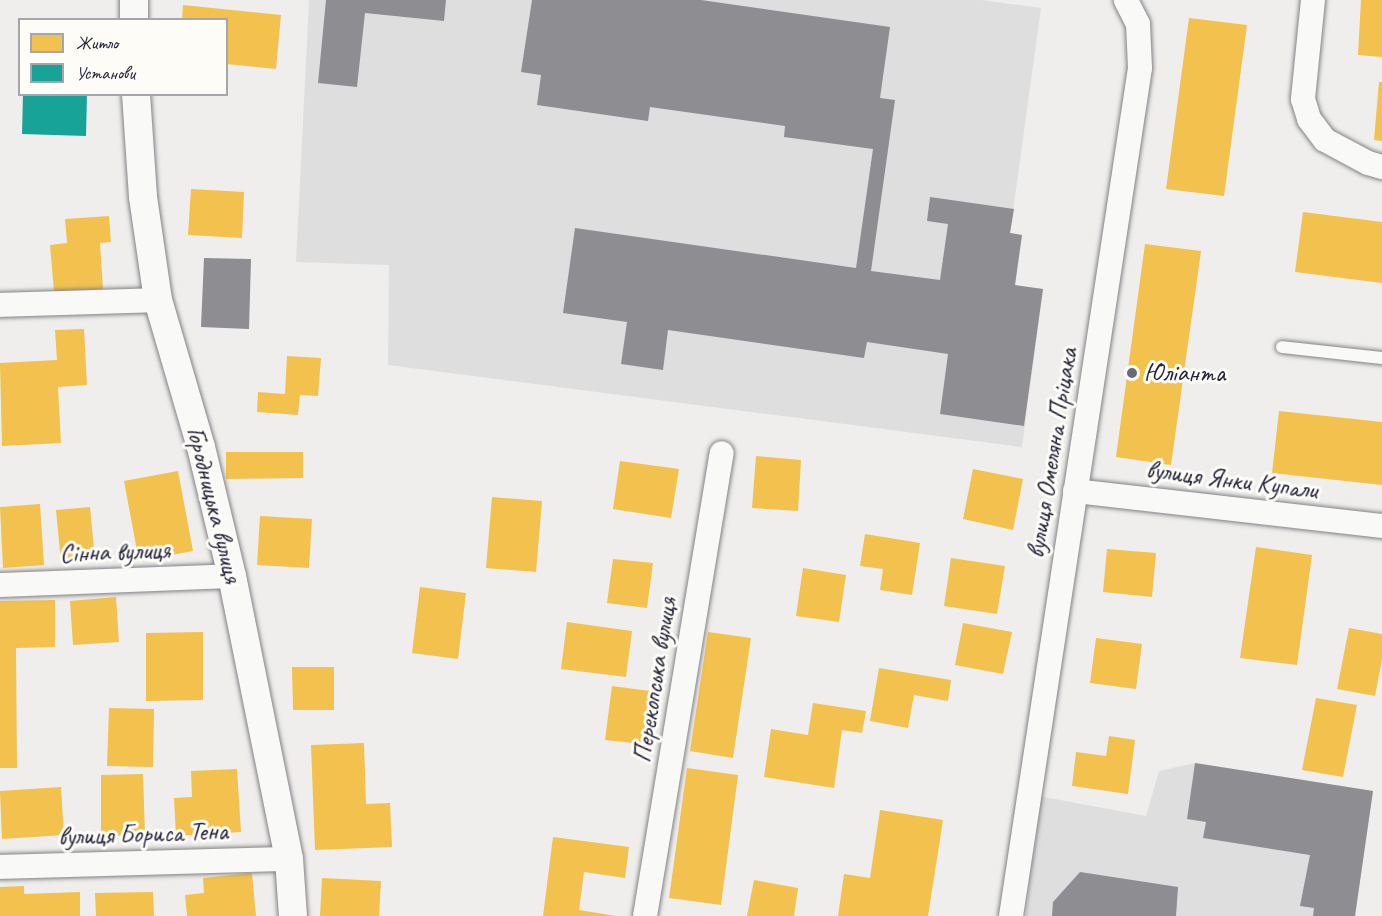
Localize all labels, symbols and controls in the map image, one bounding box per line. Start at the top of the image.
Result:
legend [18,18,228,96]
text: Житло [76,32,118,54]
text: Установи [76,62,135,84]
street label: вулиця Омеляна Пріцака [1020,346,1084,560]
place label: Юліанта [1144,357,1225,389]
marker: Юліанта [1125,366,1139,380]
street label: Городницька вулиця [179,423,249,587]
street label: вулиця Янки Купали [1146,454,1318,506]
street label: Сінна вулиця [59,534,171,570]
street label: Перекопська вулиця [626,594,684,766]
street label: вулиця Бориса Тена [58,815,228,853]

